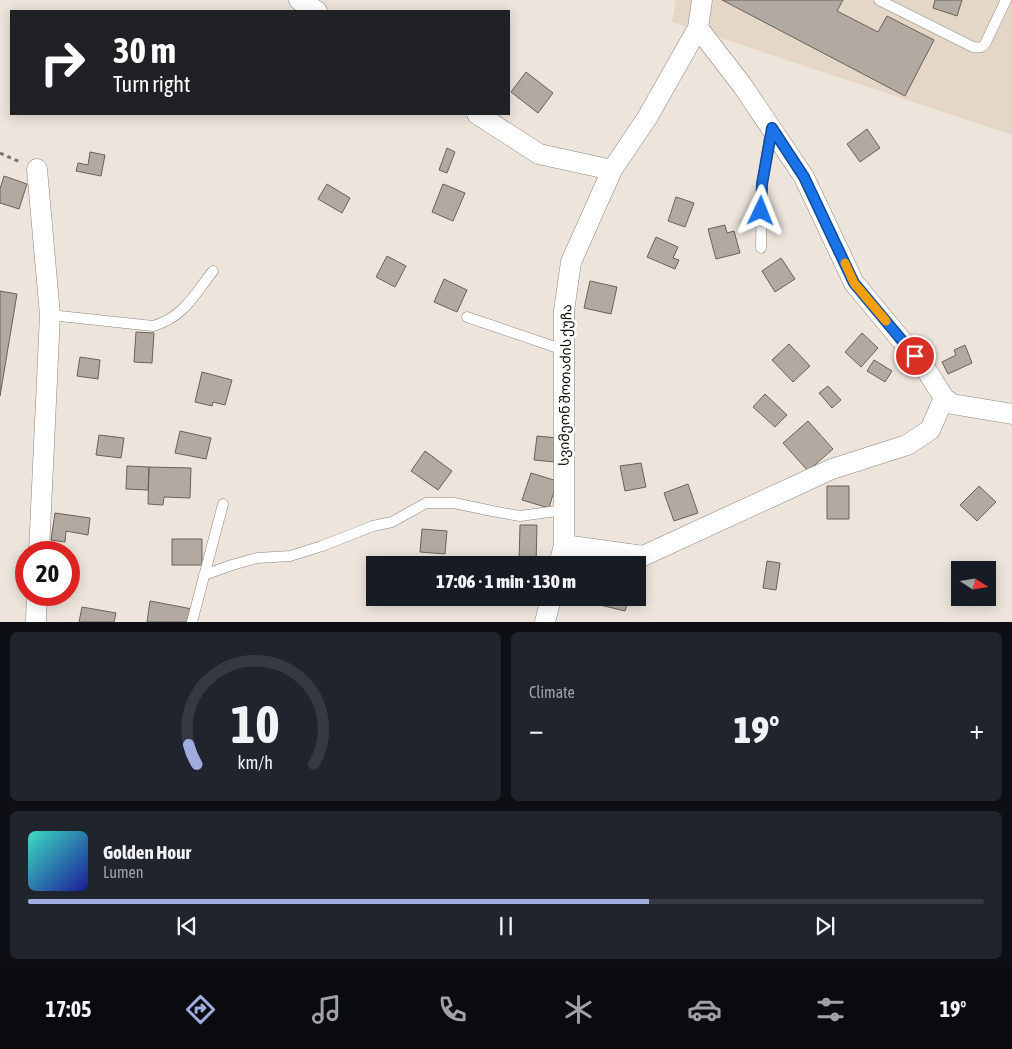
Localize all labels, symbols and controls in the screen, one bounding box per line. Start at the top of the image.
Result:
icon: right [30,30,95,95]
text: 30 m [113,30,176,70]
text: Turn right [113,71,190,97]
position arrow [734,184,786,236]
street label: სვიმეონ შოთაძის ქუჩა [556,304,575,466]
pin [894,335,936,377]
icon: arrive [901,342,929,370]
speed limit sign: 20 [15,541,80,606]
north arrow [951,561,996,606]
map controls [951,561,996,606]
text: 17:06 · 1 min · 130 m [436,570,576,592]
text: Climate [529,683,575,701]
text: 10 [231,694,280,754]
text: 19° [733,708,780,751]
text: − [529,713,544,745]
text: + [969,713,984,745]
text: km/h [238,752,273,773]
text: Golden Hour [103,841,191,863]
text: Lumen [103,863,143,881]
icon: previous [173,912,201,940]
icon: pause [492,912,520,940]
icon: next [811,912,839,940]
icon: directions [183,992,218,1027]
icon: music [309,992,344,1027]
icon: phone [435,992,470,1027]
icon: climate [561,992,596,1027]
icon: car [687,992,722,1027]
icon: filters [813,992,848,1027]
text: 17:05 [46,996,91,1022]
text: 19° [940,996,966,1022]

